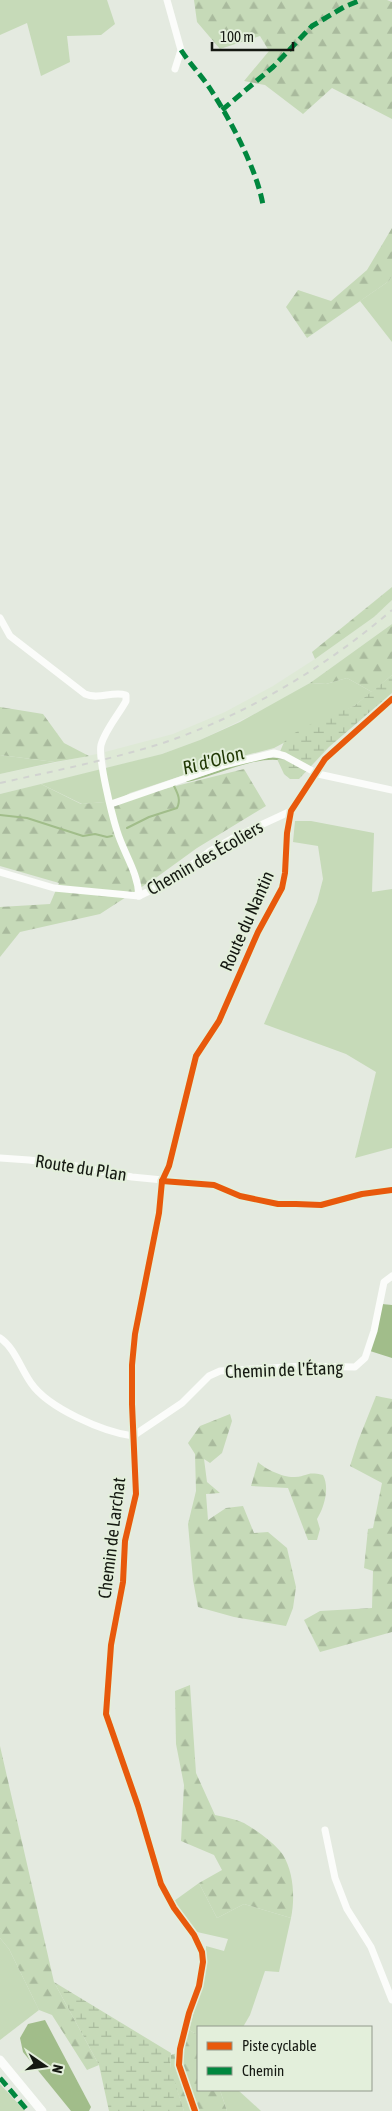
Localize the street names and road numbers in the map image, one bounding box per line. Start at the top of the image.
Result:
street label: Chemin des Écoliers [143,816,266,899]
street label: Route du Nantin [215,868,278,974]
street label: Route du Plan [34,1150,128,1185]
street label: Chemin de l'Étang [225,1357,344,1382]
street label: Chemin de Larchat [94,1476,129,1600]

